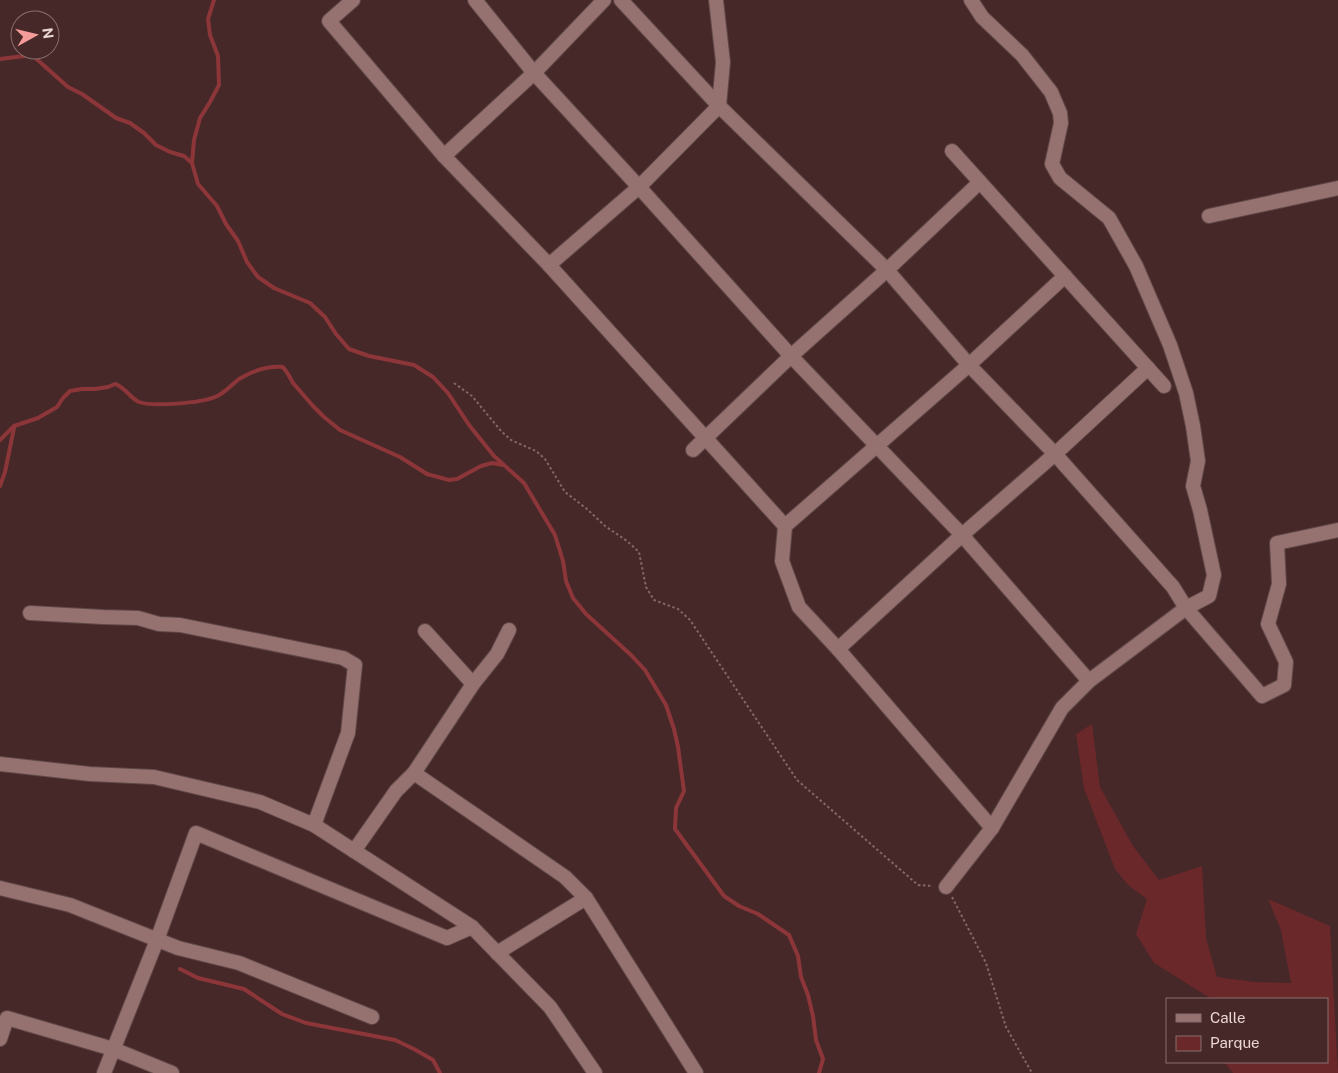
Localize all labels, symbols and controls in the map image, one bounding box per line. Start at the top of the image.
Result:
north arrow [10,10,60,60]
text: N [39,27,57,40]
legend [1166,998,1328,1063]
text: Calle [1210,1009,1246,1026]
text: Parque [1210,1034,1260,1051]

